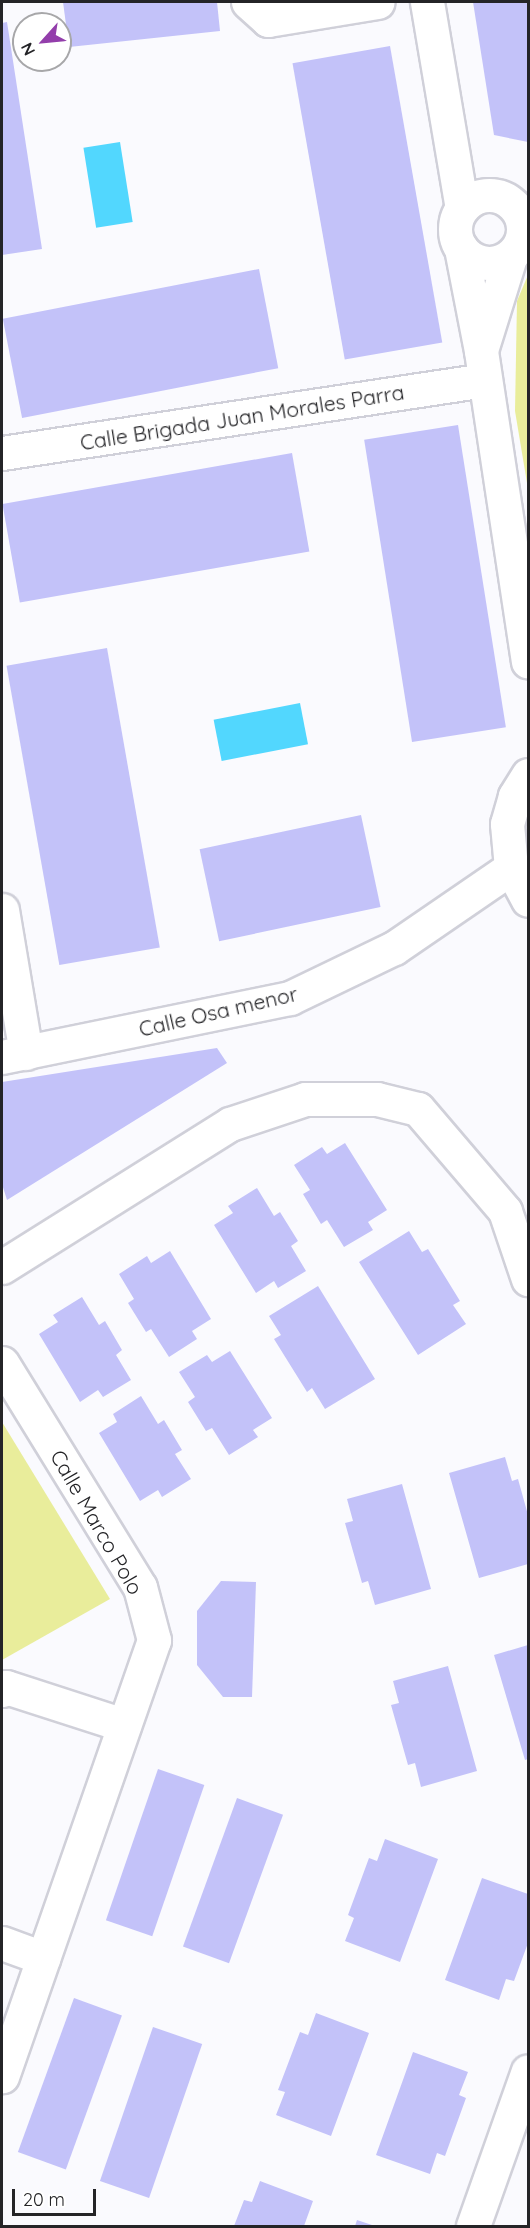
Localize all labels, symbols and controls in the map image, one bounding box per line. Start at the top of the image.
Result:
north arrow [12,12,72,72]
text: N [16,39,39,59]
street label: Calle Brigada Juan Morales Parra [78,379,406,455]
street label: Calle Osa menor [136,981,300,1041]
street label: Calle Marco Polo [45,1445,149,1599]
scale bar [15,2177,99,2215]
text: 20 m [23,2188,65,2211]

